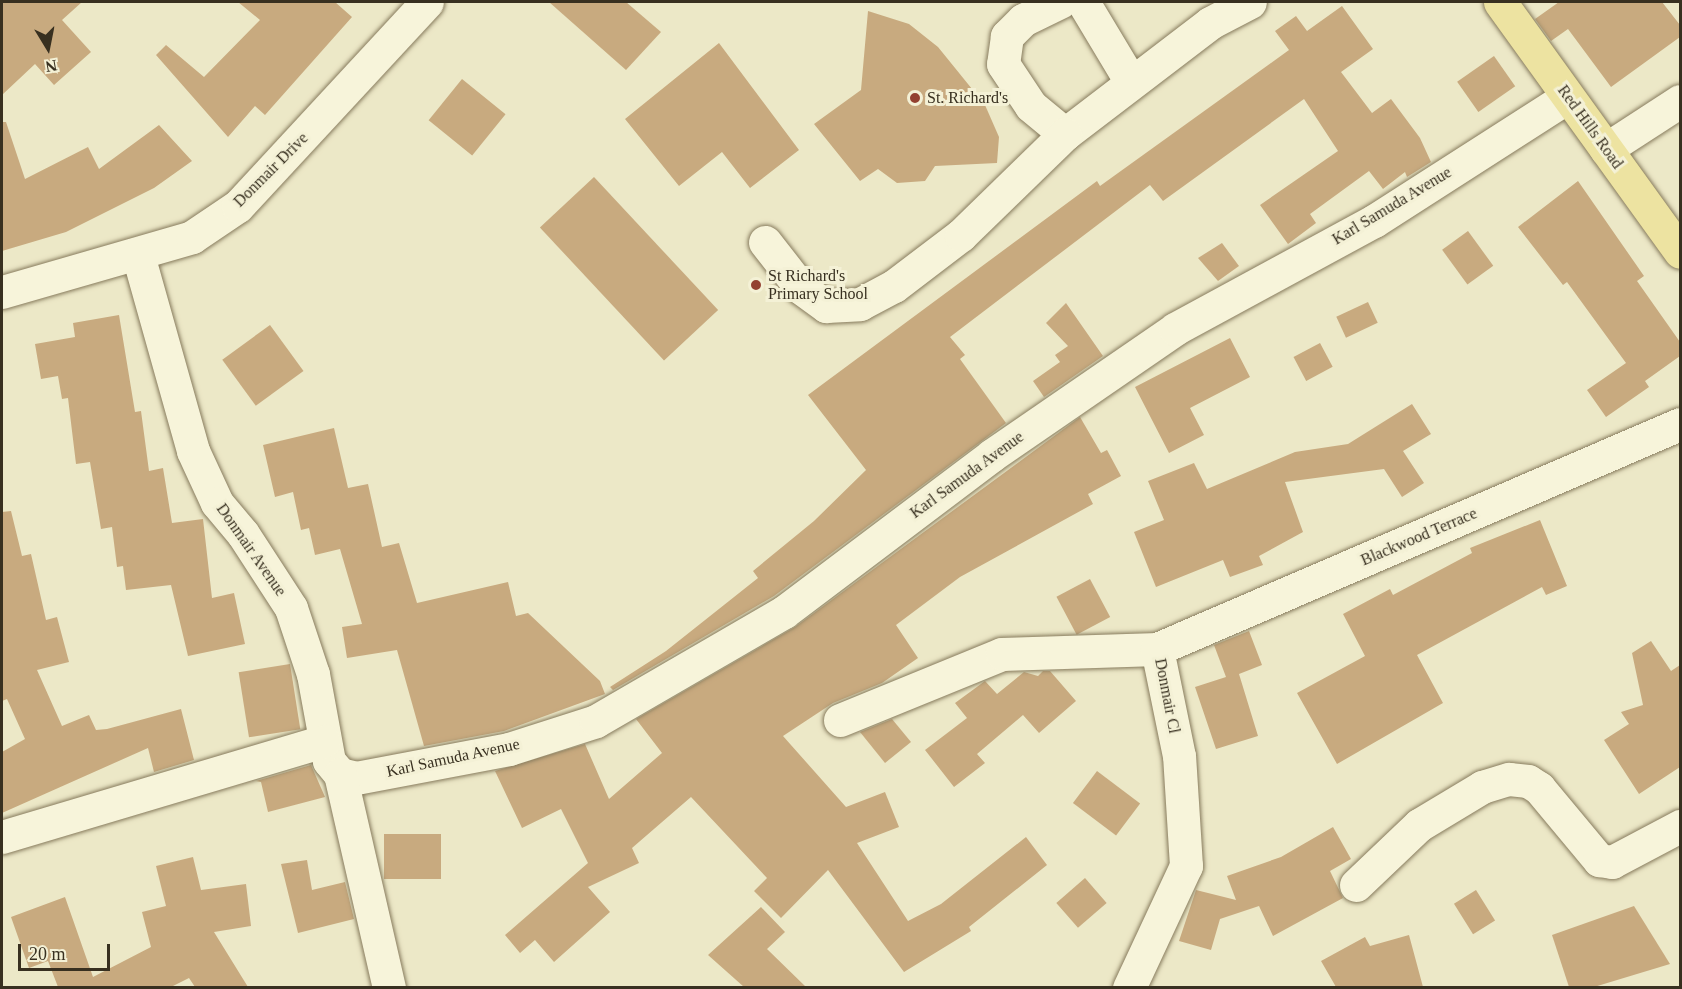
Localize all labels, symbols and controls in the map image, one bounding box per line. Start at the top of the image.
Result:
north arrow [18,18,78,78]
text: N [44,57,58,76]
street label: Red Hills Road [1553,81,1627,173]
place label: St. Richard's [927,88,1008,108]
marker: St. Richard's [908,91,922,105]
street label: Donmair Drive [230,129,312,211]
street label: Karl Samuda Avenue [1329,163,1455,249]
place label: St Richard's Primary School [768,266,868,304]
marker: St Richard's Primary School [749,278,763,292]
street label: Karl Samuda Avenue [906,427,1028,523]
street label: Donmair Avenue [212,500,290,600]
street label: Blackwood Terrace [1358,504,1480,570]
street label: Donmair Cl [1150,657,1184,735]
street label: Karl Samuda Avenue [384,734,522,782]
scale bar [21,932,112,970]
text: 20 m [29,944,66,964]

